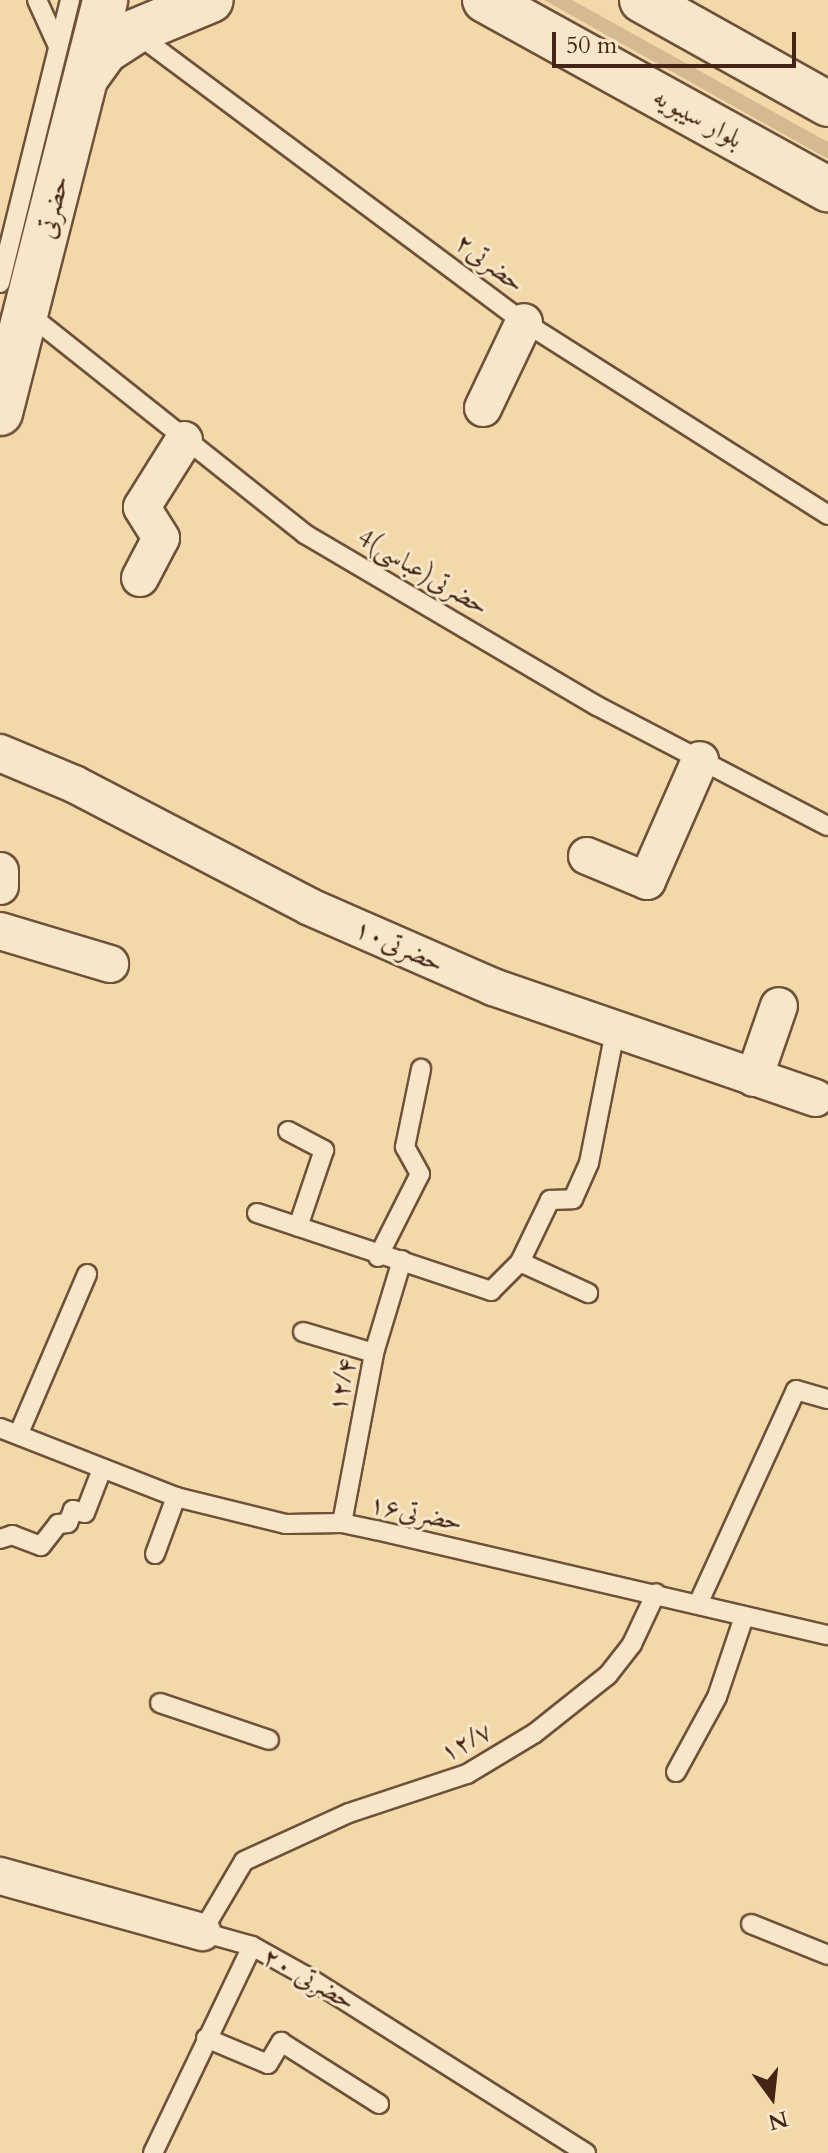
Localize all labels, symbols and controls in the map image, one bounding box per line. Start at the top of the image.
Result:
scale bar [556,16,800,66]
text: 50 m [566,29,617,62]
street label: بلوار سیبویه [648,81,748,155]
street label: حضرتی [30,172,76,242]
street label: حضرتی۲ [449,227,531,299]
street label: 4حضرتی(عباسی) [352,522,494,622]
street label: حضرتی۱۰ [350,913,448,979]
street label: ۱۲/۴ [322,1355,362,1415]
street label: حضرتی۱۶ [367,1488,465,1538]
street label: ۱۲/۷ [435,1716,497,1768]
street label: حضرتی ۲۰ [257,1941,361,2017]
north arrow [732,2057,812,2137]
text: N [765,2103,791,2137]

